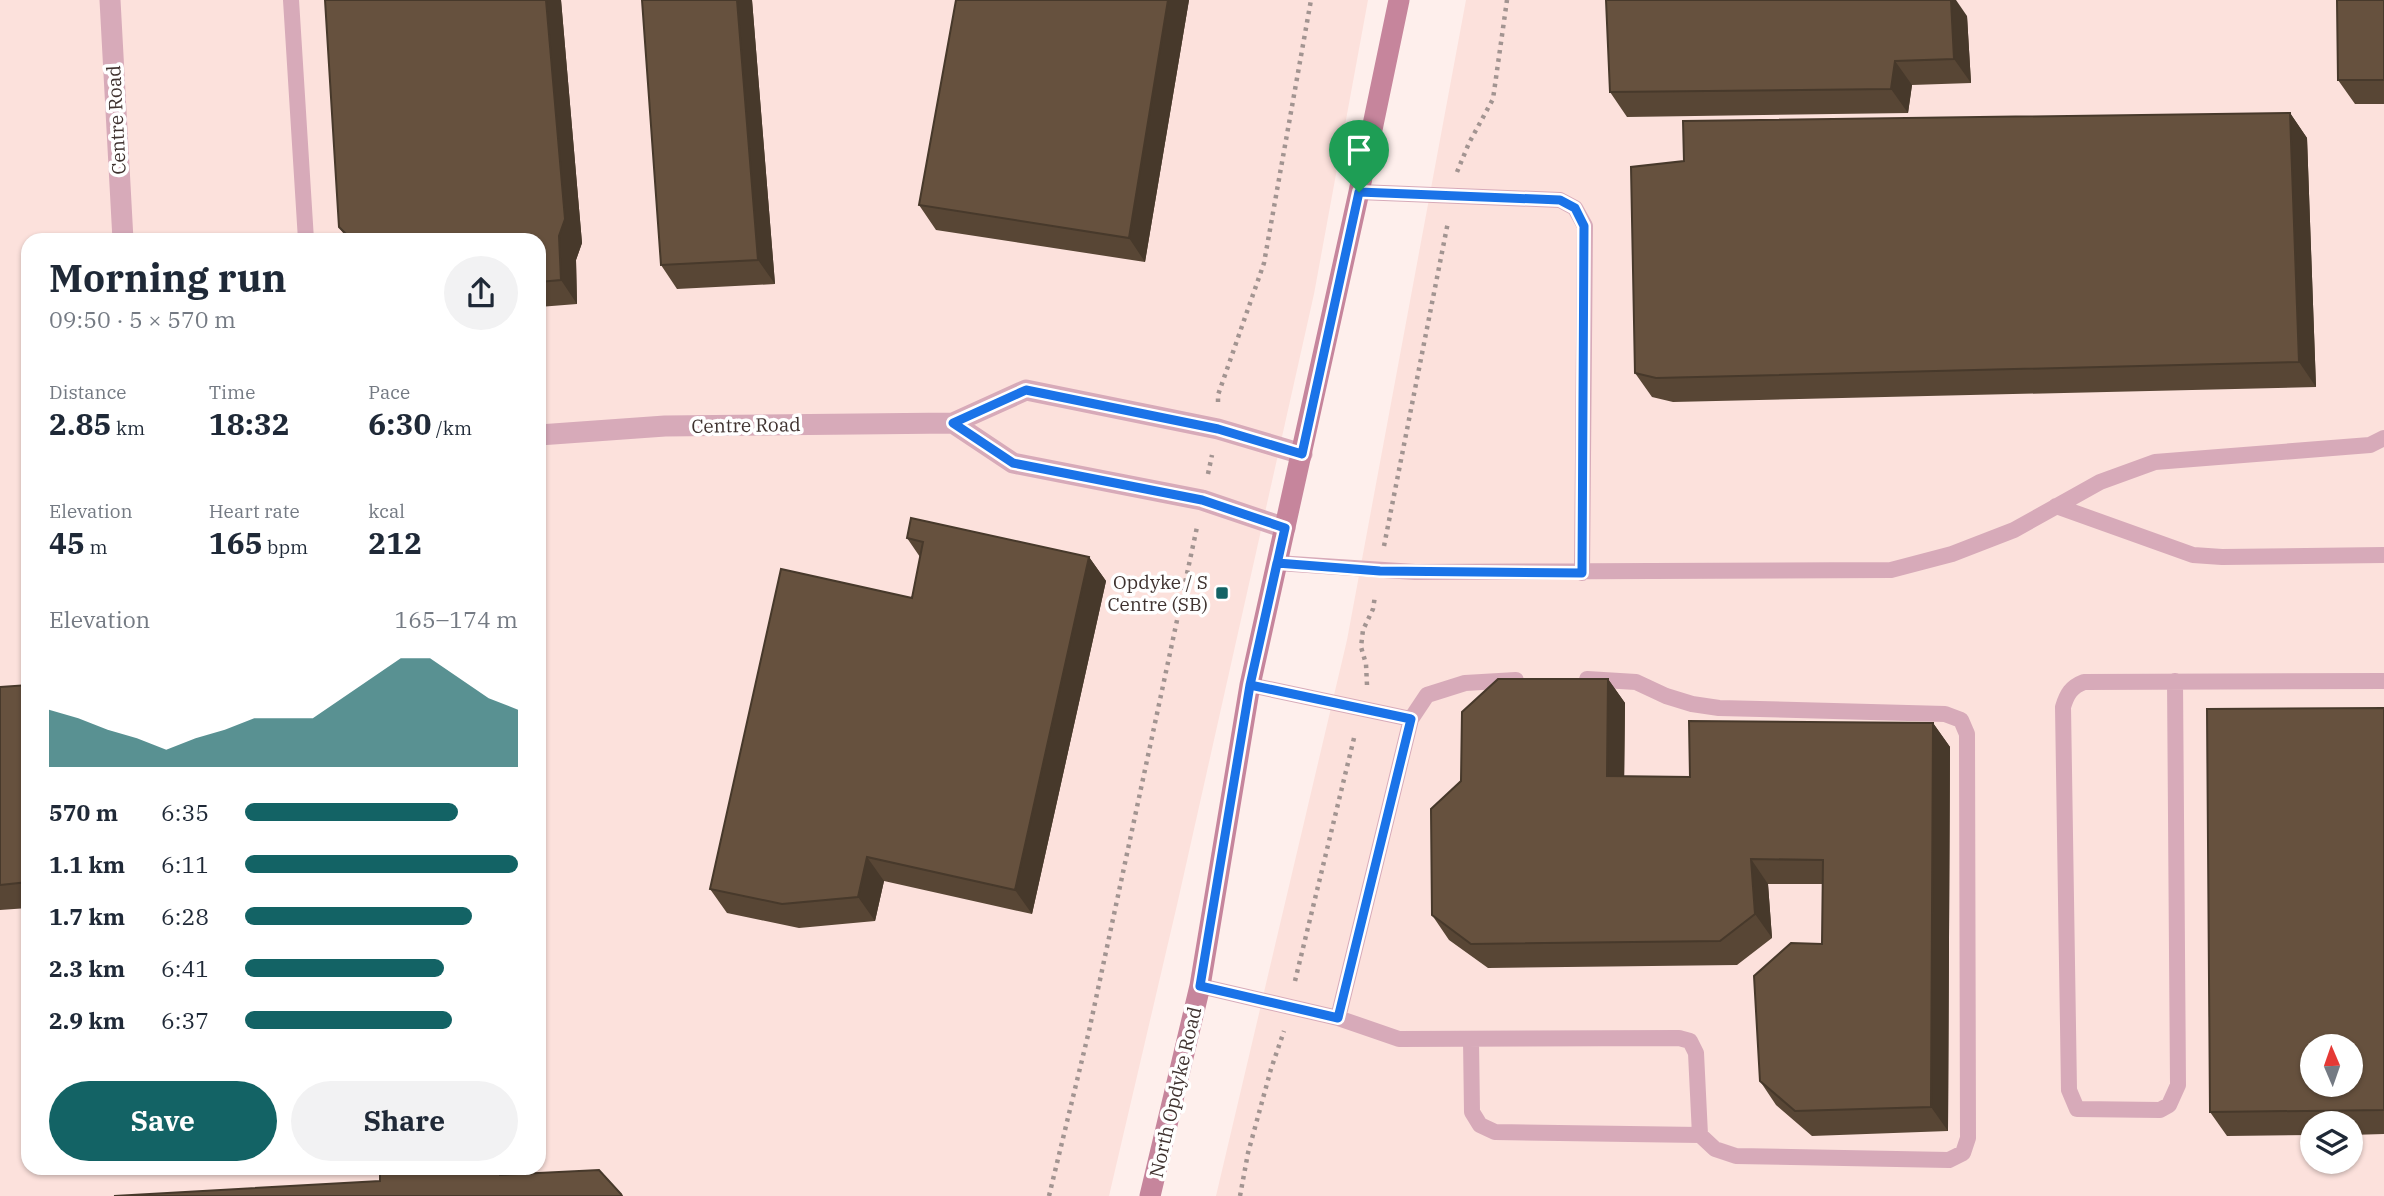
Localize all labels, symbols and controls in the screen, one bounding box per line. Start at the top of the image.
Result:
street label: Centre Road [101,65,131,175]
pin [1329,120,1389,192]
icon: arrive [1340,131,1378,169]
text: Morning run [49,253,287,302]
button: share [444,256,518,330]
text: 09:50 · 5 × 570 m [49,304,236,334]
text: Distance [49,380,127,404]
text: Time [209,380,255,404]
text: Pace [368,380,410,404]
text: 2.85 [49,404,111,443]
text: 18:32 [209,404,290,443]
text: 6:30 [368,404,431,443]
street label: Centre Road [691,412,801,438]
text: km [111,416,145,440]
text: /km [431,416,472,440]
text: Elevation [49,499,133,523]
text: Heart rate [209,499,300,523]
text: kcal [368,499,405,523]
text: 45 [49,523,85,562]
text: 165 [209,523,263,562]
text: 212 [368,523,422,562]
text: m [85,535,108,559]
text: bpm [263,535,308,559]
place label: Opdyke / S Centre (SB) [1107,570,1208,616]
marker: Opdyke / S Centre (SB) [1214,585,1230,601]
text: Elevation [49,604,150,634]
text: 165–174 m [394,604,518,634]
text: 570 m [49,797,118,827]
text: 6:35 [161,797,209,827]
text: 1.1 km [49,849,125,879]
text: 6:11 [161,849,209,879]
text: 1.7 km [49,901,125,931]
text: 6:28 [161,901,209,931]
text: 2.3 km [49,953,125,983]
text: 6:41 [161,953,209,983]
street label: North Opdyke Road [1144,1004,1206,1180]
text: 2.9 km [49,1005,125,1035]
text: 6:37 [161,1005,209,1035]
north arrow [2300,1034,2362,1097]
map controls [2300,1034,2363,1174]
button: Save [49,1081,277,1161]
button: Share [291,1081,518,1161]
button: layers [2300,1111,2363,1174]

